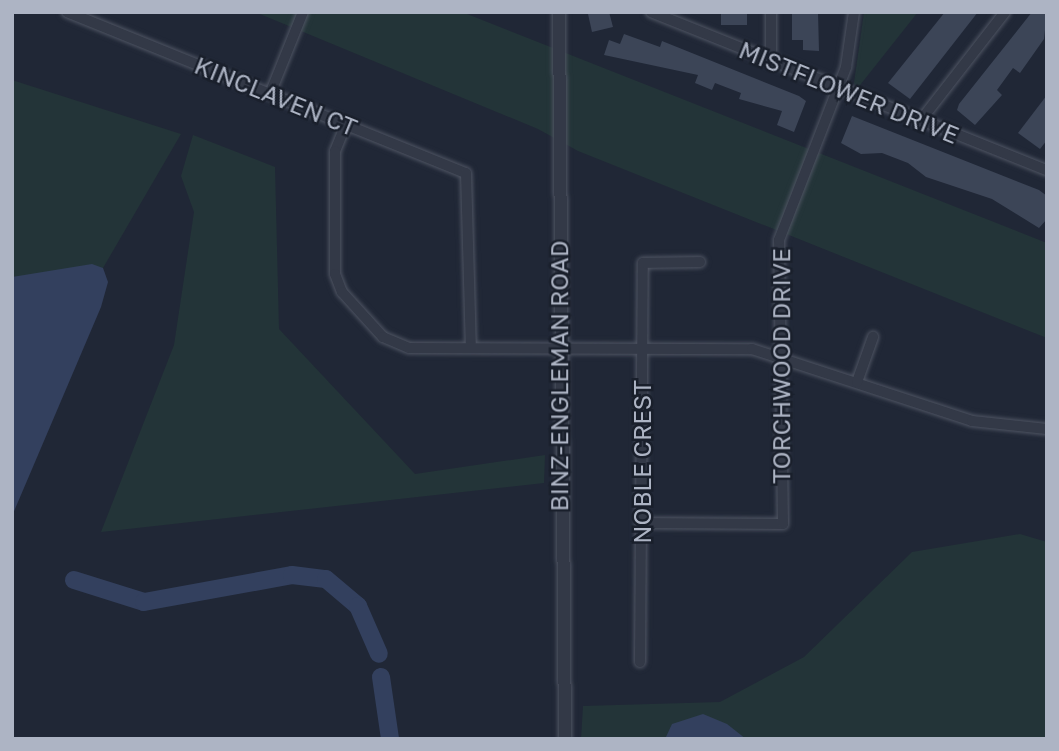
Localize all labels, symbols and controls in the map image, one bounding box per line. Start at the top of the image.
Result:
street label: MISTFLOWER DRIVE [735,35,963,149]
street label: KINCLAVEN CT [191,50,361,142]
street label: BINZ-ENGLEMAN ROAD [545,241,573,511]
street label: TORCHWOOD DRIVE [767,248,795,484]
street label: NOBLE CREST [628,380,656,544]

